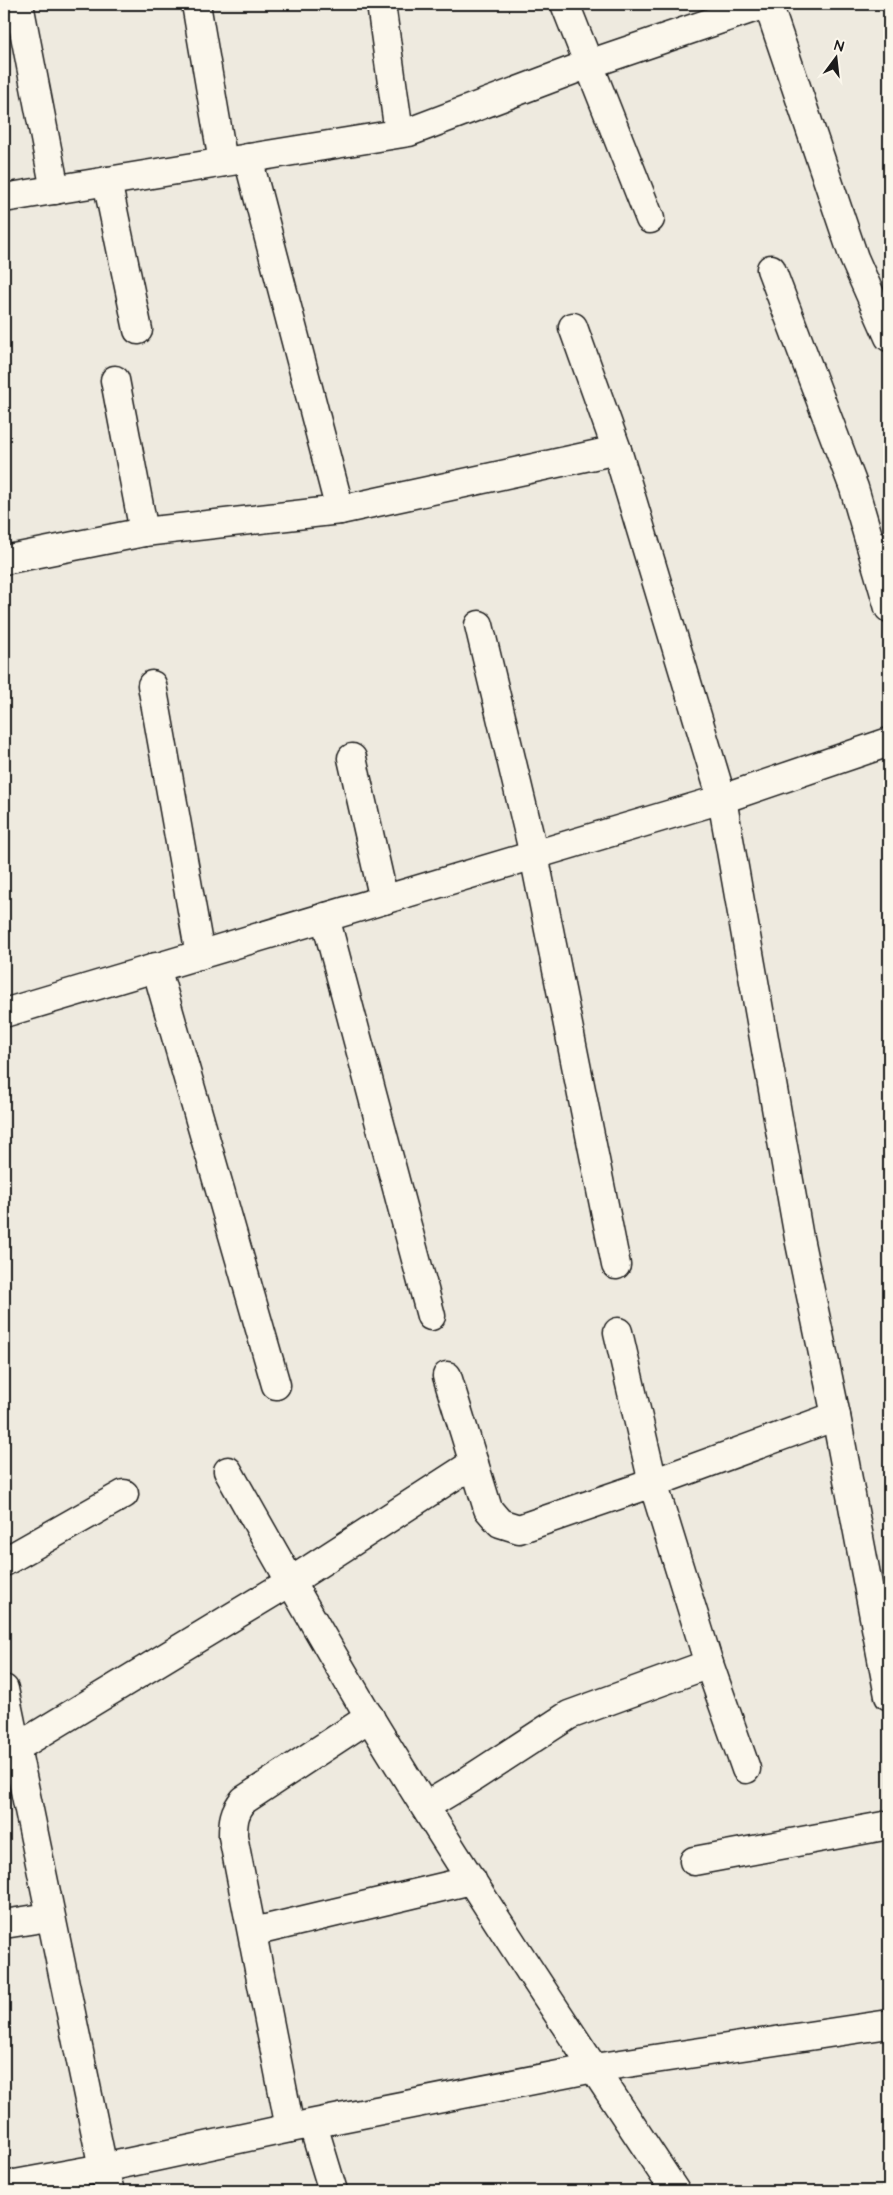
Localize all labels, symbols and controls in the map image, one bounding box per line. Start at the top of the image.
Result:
north arrow [810,32,860,82]
text: N [832,36,846,57]

